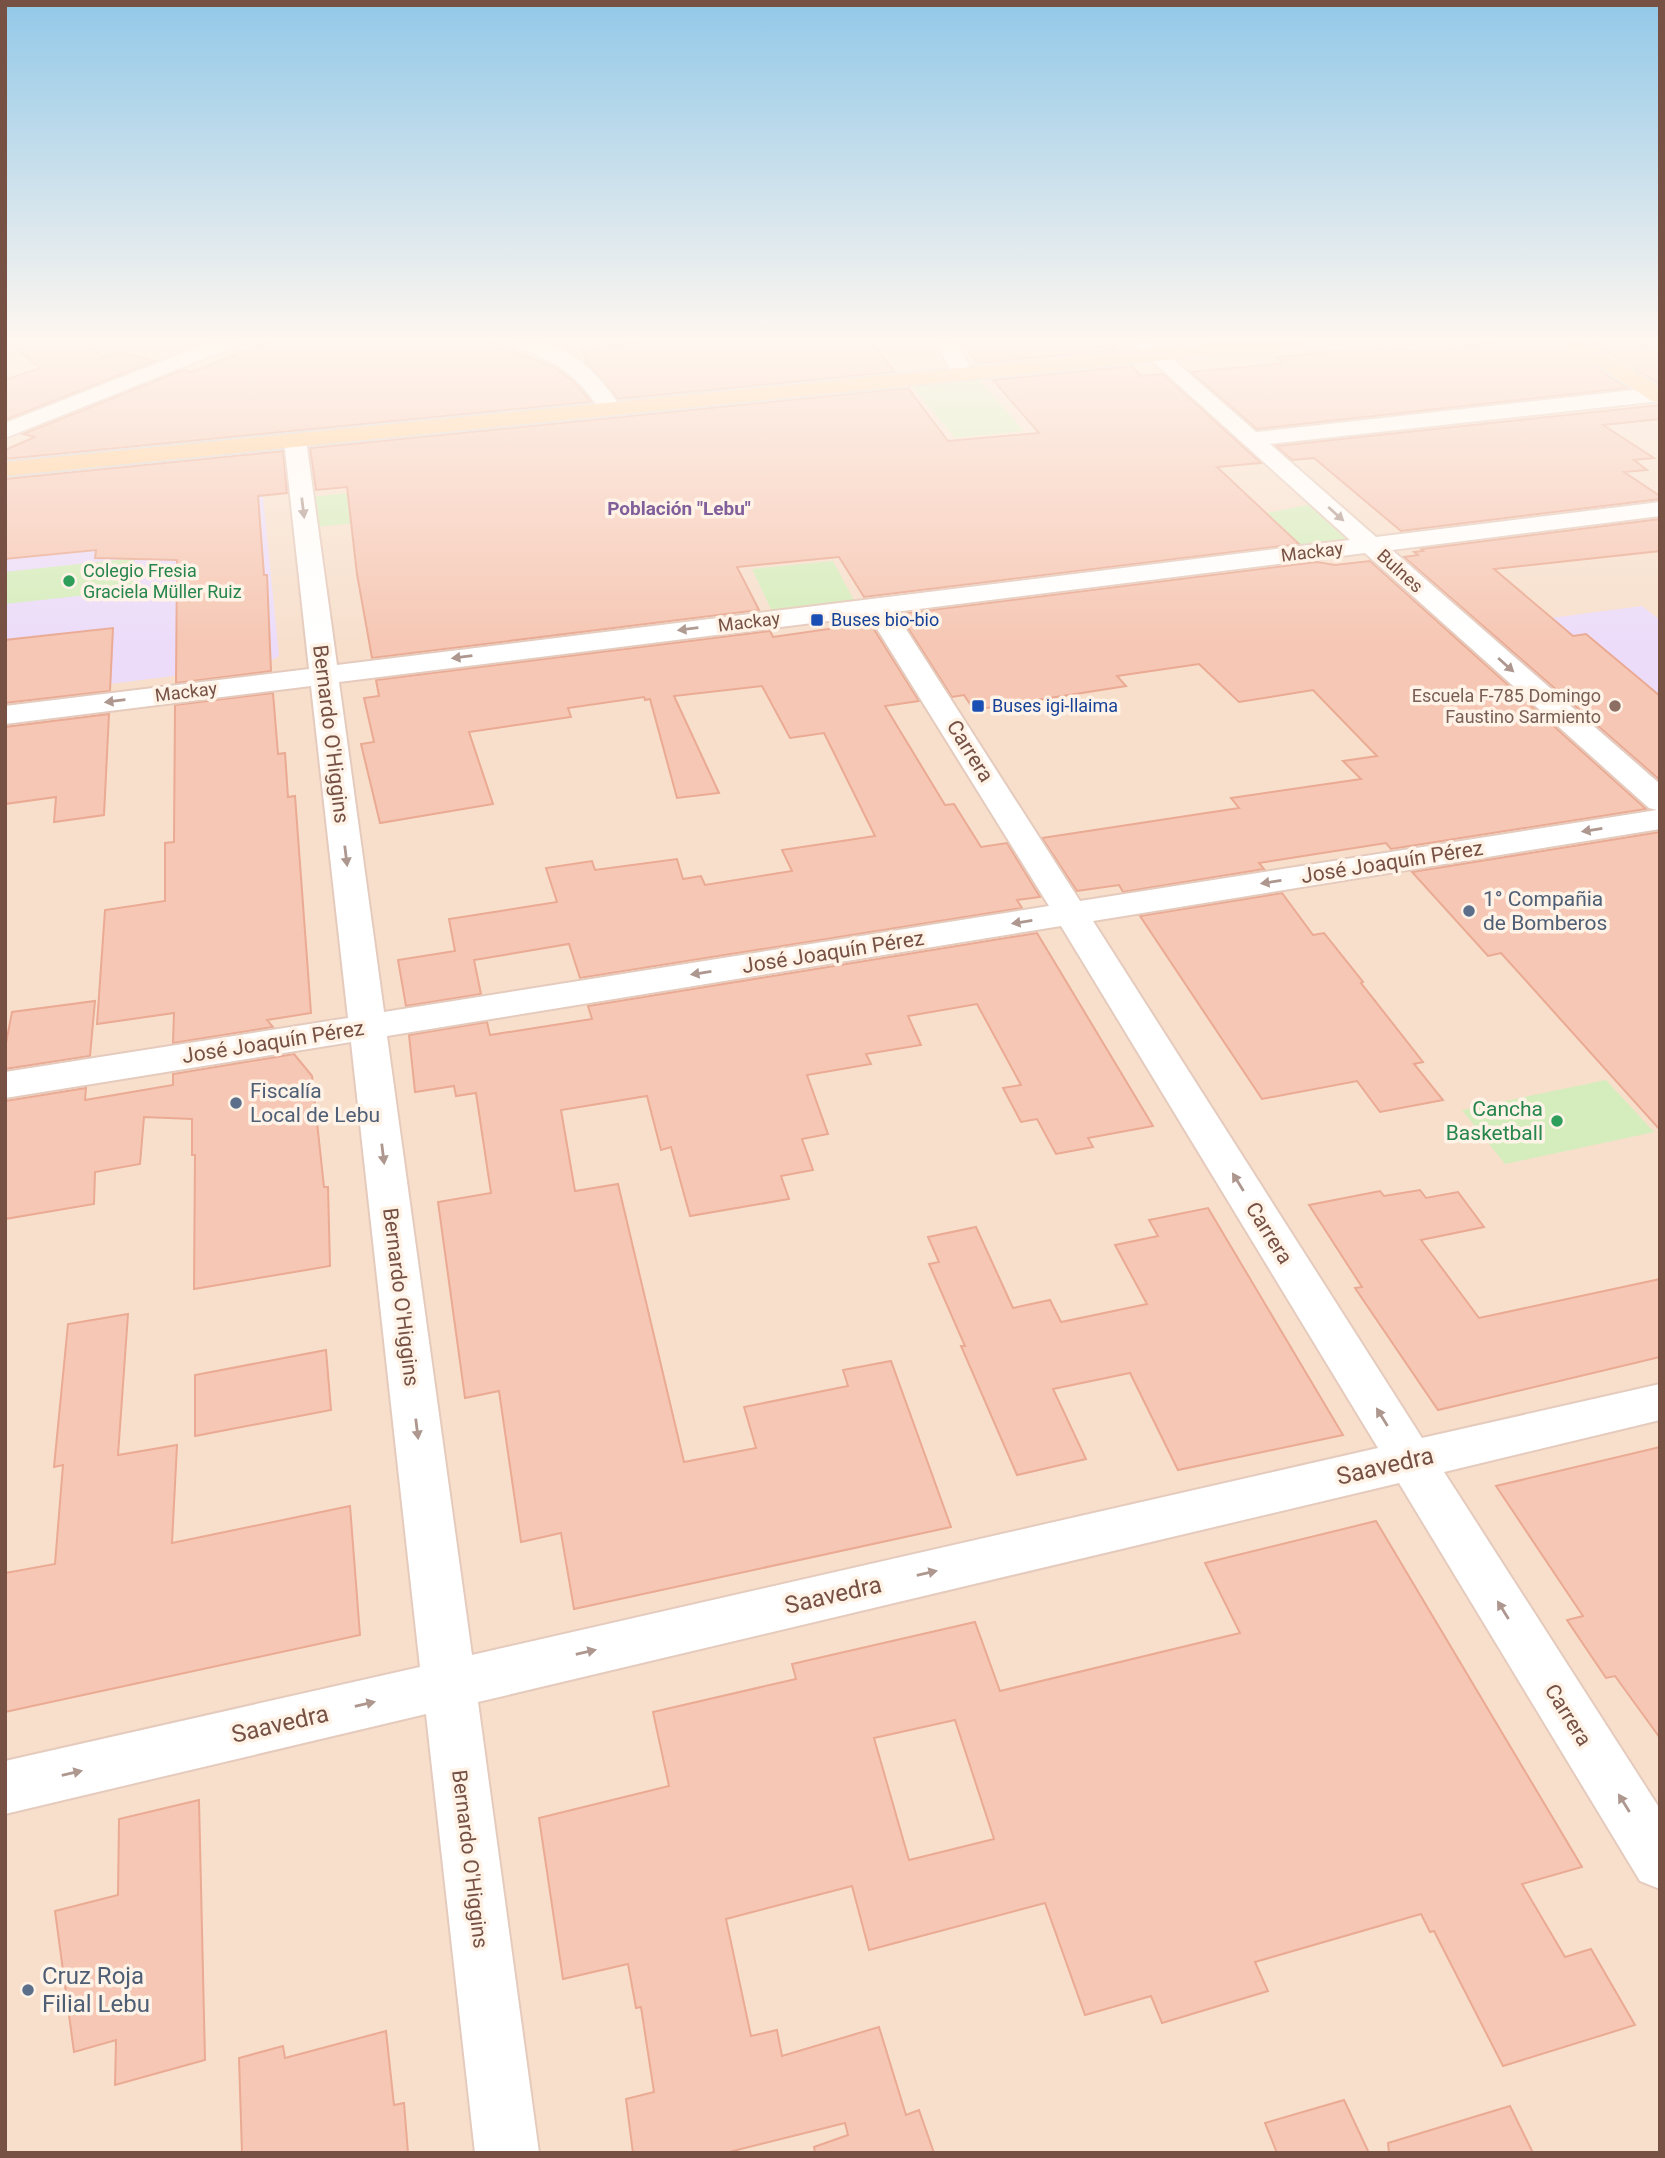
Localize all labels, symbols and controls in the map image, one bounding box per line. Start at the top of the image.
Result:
one-way arrow [297,497,308,519]
district label: Población "Lebu" [607,497,751,520]
one-way arrow [1327,506,1345,522]
street label: Mackay [1280,537,1345,566]
street label: Bulnes [1373,545,1428,597]
place label: Colegio Fresia Graciela Müller Ruiz [83,560,242,602]
marker: Colegio Fresia Graciela Müller Ruiz [61,573,77,589]
street label: Mackay [717,607,782,636]
place label: Buses bio-bio [831,609,939,630]
marker: Buses bio-bio [809,612,825,628]
one-way arrow [677,624,699,635]
street label: Bernardo O'Higgins [308,643,354,825]
one-way arrow [451,652,473,663]
one-way arrow [1497,657,1515,673]
street label: Mackay [154,677,219,706]
place label: Escuela F-785 Domingo Faustino Sarmiento [1412,685,1601,727]
one-way arrow [104,695,126,706]
place label: Buses igi-llaima [992,695,1118,716]
marker: Buses igi-llaima [970,698,986,714]
marker: Escuela F-785 Domingo Faustino Sarmiento [1607,698,1623,714]
street label: Carrera [942,716,998,786]
one-way arrow [1581,825,1603,836]
street label: José Joaquín Pérez [1299,836,1485,888]
one-way arrow [340,845,351,867]
one-way arrow [1260,877,1282,888]
place label: 1° Compañia de Bomberos [1483,887,1607,935]
marker: 1° Compañia de Bomberos [1461,903,1477,919]
one-way arrow [1011,917,1033,928]
street label: José Joaquín Pérez [740,926,926,978]
one-way arrow [690,968,712,979]
street label: José Joaquín Pérez [180,1016,366,1068]
place label: Fiscalía Local de Lebu [250,1079,380,1127]
marker: Fiscalía Local de Lebu [228,1095,244,1111]
place label: Cancha Basketball [1446,1097,1543,1145]
marker: Cancha Basketball [1549,1113,1565,1129]
one-way arrow [377,1143,388,1165]
one-way arrow [1231,1172,1244,1191]
street label: Carrera [1241,1198,1297,1268]
street label: Bernardo O'Higgins [378,1206,424,1388]
one-way arrow [1376,1408,1389,1427]
one-way arrow [411,1418,422,1440]
street label: Saavedra [1334,1441,1436,1491]
one-way arrow [916,1567,938,1578]
street label: Saavedra [782,1570,884,1620]
one-way arrow [1496,1601,1509,1620]
one-way arrow [575,1647,597,1658]
street label: Carrera [1540,1680,1596,1750]
one-way arrow [354,1698,376,1709]
street label: Saavedra [229,1699,331,1749]
one-way arrow [61,1767,83,1778]
street label: Bernardo O'Higgins [447,1768,493,1950]
one-way arrow [1617,1793,1630,1813]
place label: Cruz Roja Filial Lebu [42,1962,150,2018]
marker: Cruz Roja Filial Lebu [20,1982,36,1998]

